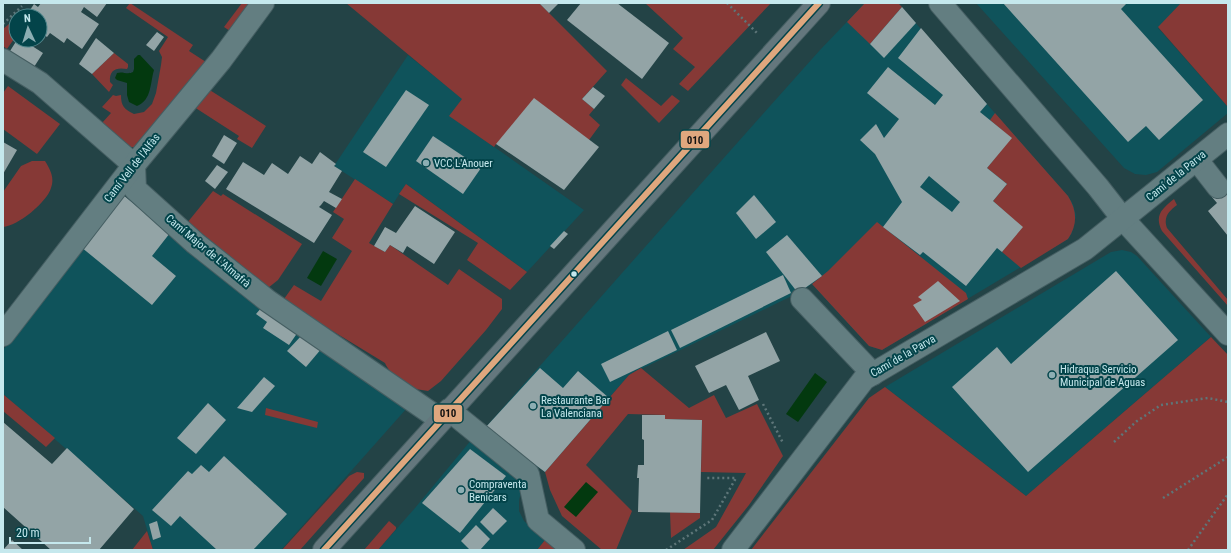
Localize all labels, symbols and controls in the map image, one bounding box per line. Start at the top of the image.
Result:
north arrow [8,8,48,48]
text: N [24,12,31,25]
line badge: 010 [680,130,710,149]
street label: Camí Vell de l'Alfàs [101,131,163,205]
text: 010 [687,134,704,147]
street label: Camí de la Parva [1144,148,1208,204]
place label: VCC L'Anouer [434,157,493,170]
marker: VCC L'Anouer [421,158,431,168]
street label: Camí Major de L'Almafrà [163,212,253,290]
unlabelled marker [569,269,579,279]
street label: Camí de la Parva [868,332,938,380]
place label: Hidraqua Servicio Municipal de Aguas [1060,363,1145,389]
marker: Hidraqua Servicio Municipal de Aguas [1047,370,1057,380]
place label: Restaurante Bar La Valenciana [541,394,611,420]
marker: Restaurante Bar La Valenciana [528,401,538,411]
line badge: 010 [433,404,463,423]
text: 010 [440,407,457,420]
place label: Compraventa Benicars [469,478,526,504]
marker: Compraventa Benicars [456,485,466,495]
scale bar [10,519,90,545]
text: 20 m [16,526,40,540]

